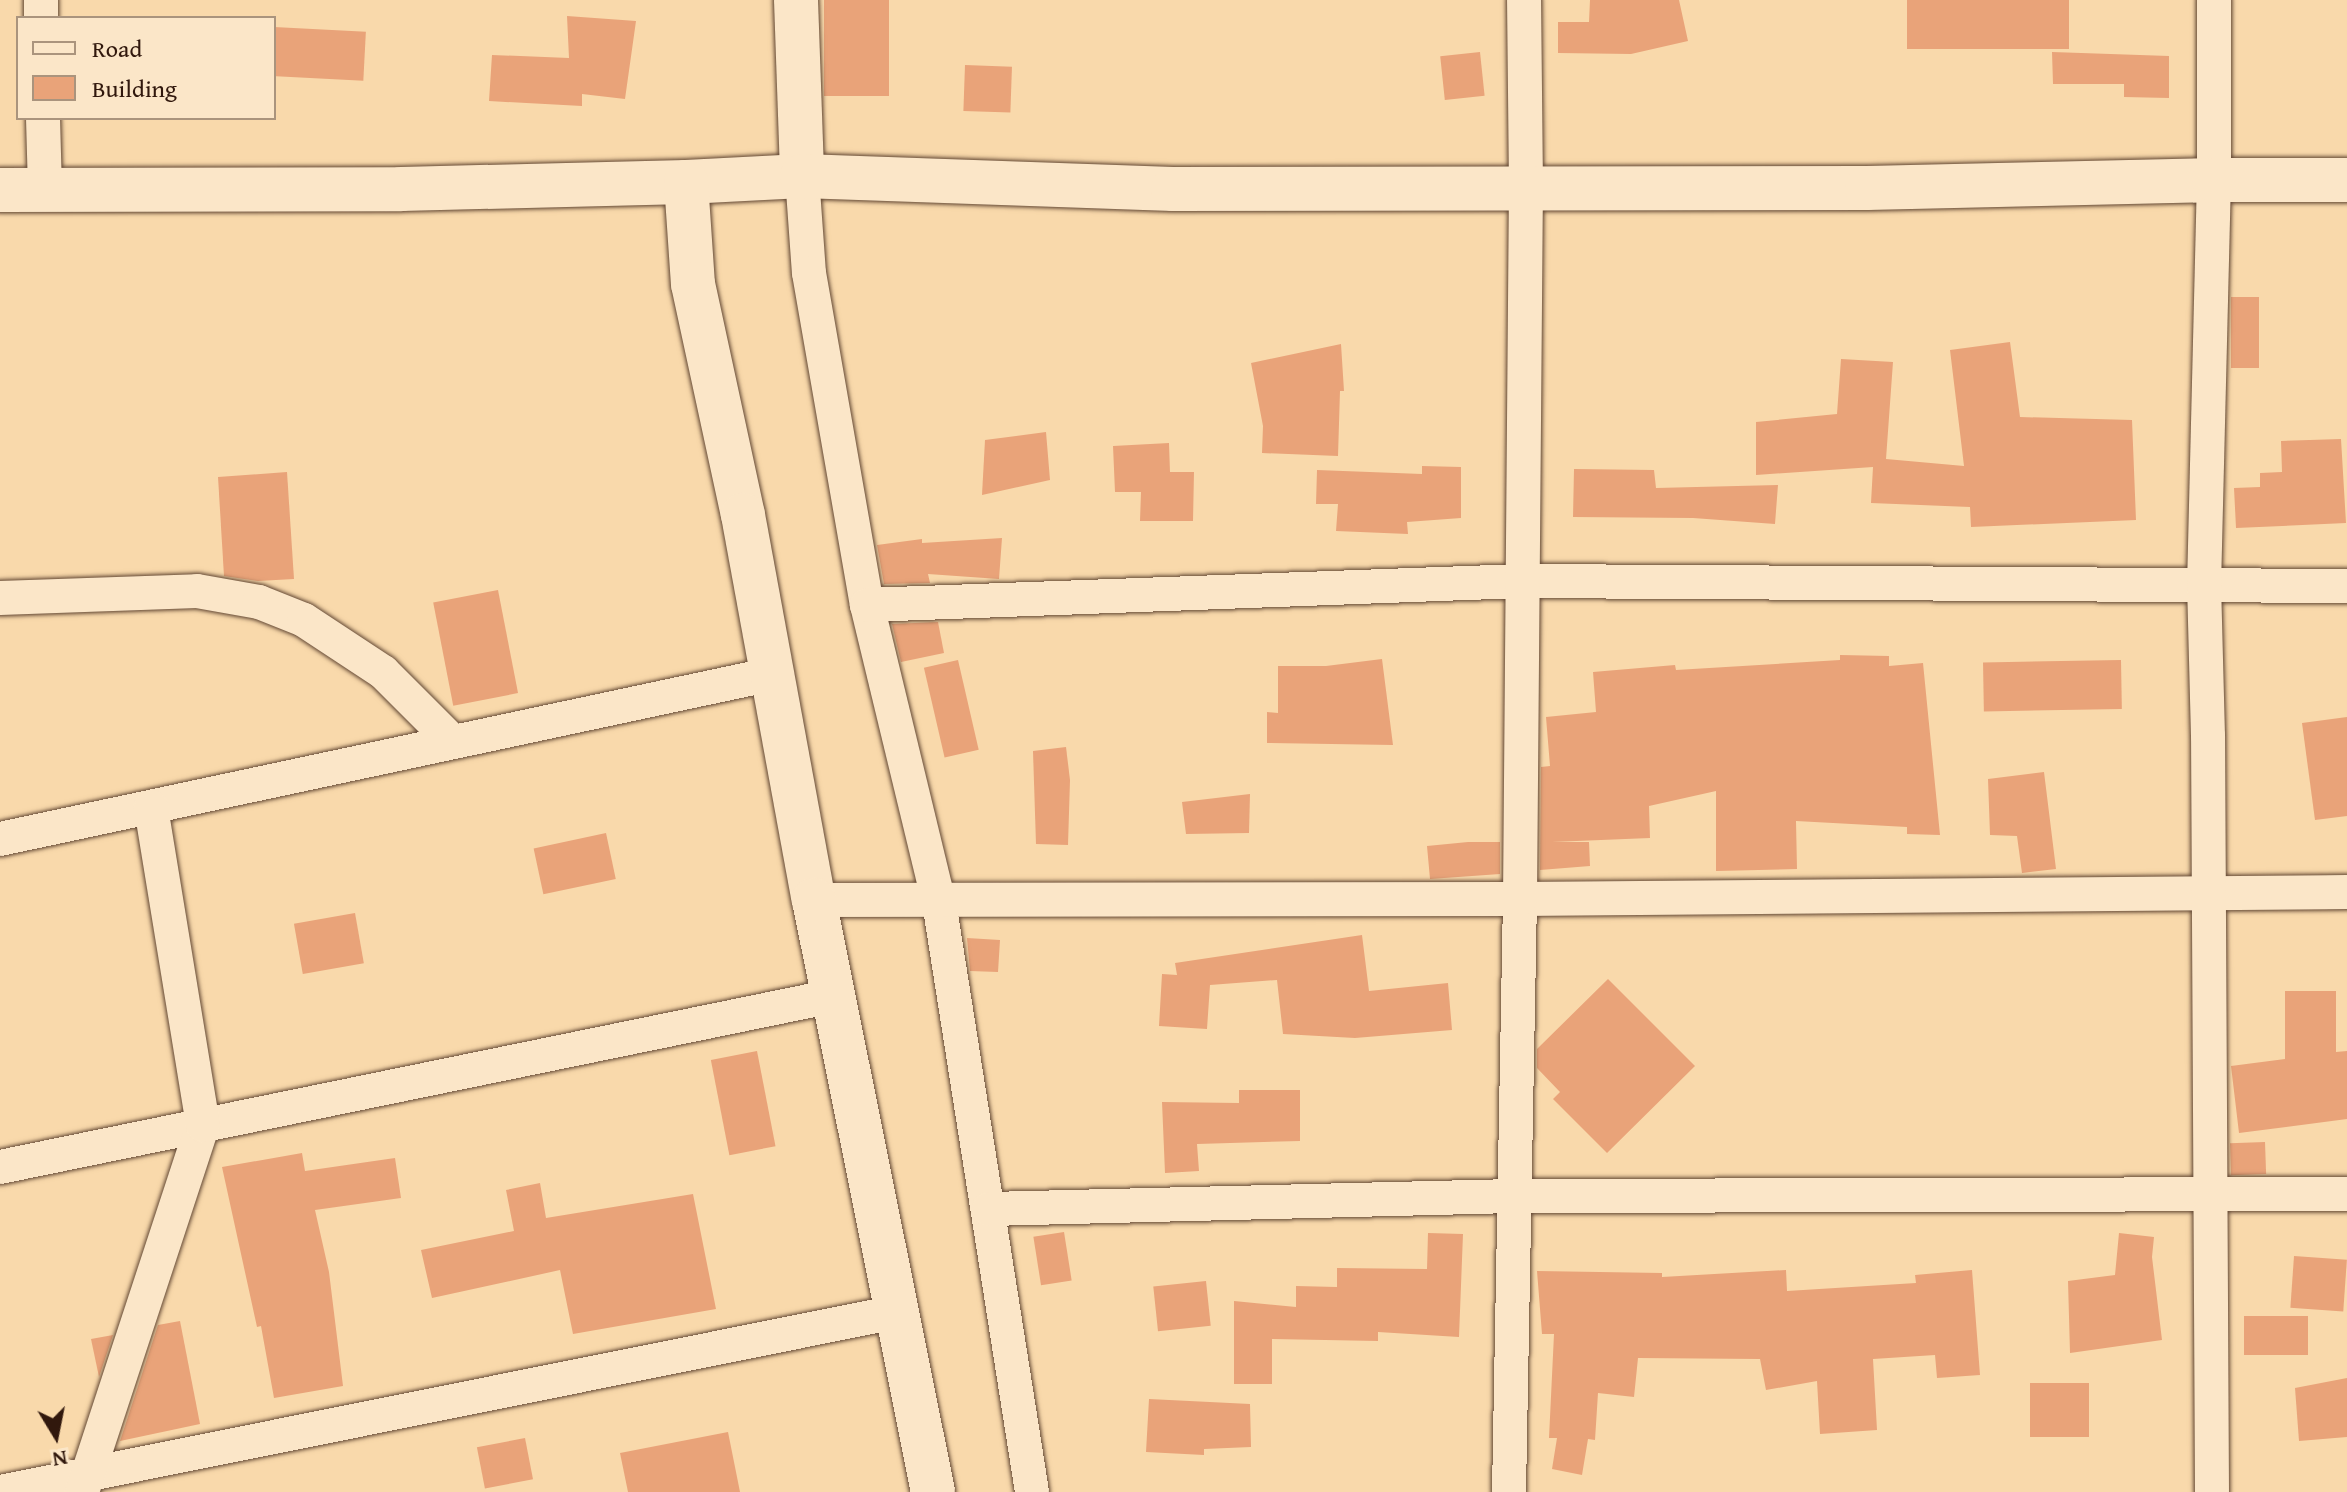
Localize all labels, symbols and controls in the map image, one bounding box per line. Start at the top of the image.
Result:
legend [16,16,276,120]
text: Road [92,31,142,66]
text: Building [92,71,177,106]
north arrow [16,1396,96,1476]
text: N [50,1443,70,1477]

